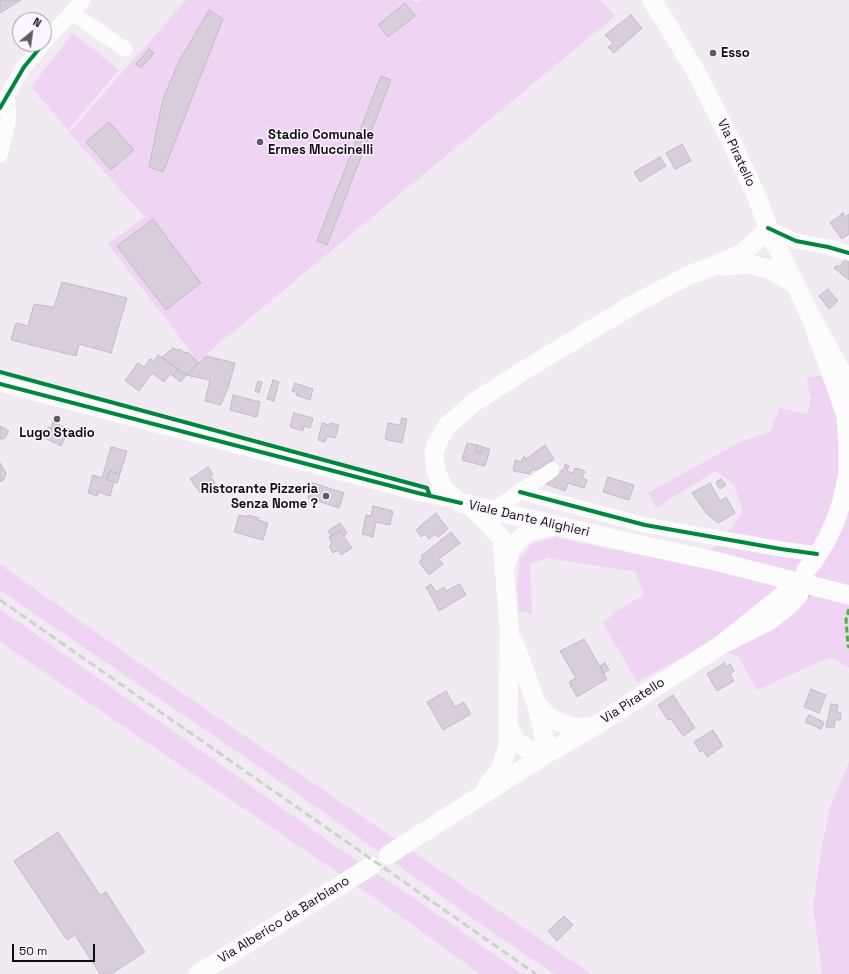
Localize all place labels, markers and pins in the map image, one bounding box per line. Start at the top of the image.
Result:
place label: Esso [721,45,750,61]
marker: Esso [708,48,718,58]
place label: Stadio Comunale Ermes Muccinelli [268,127,374,158]
marker: Stadio Comunale Ermes Muccinelli [255,137,265,147]
marker: Lugo Stadio [52,414,62,424]
place label: Lugo Stadio [19,425,95,441]
place label: Ristorante Pizzeria Senza Nome ? [201,481,318,512]
marker: Ristorante Pizzeria Senza Nome ? [321,491,331,501]

